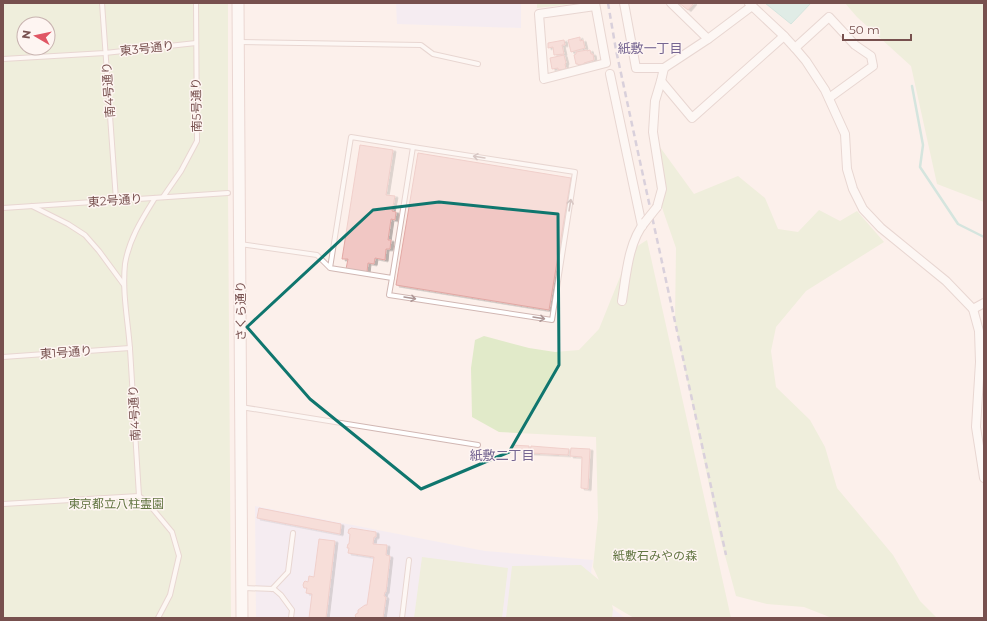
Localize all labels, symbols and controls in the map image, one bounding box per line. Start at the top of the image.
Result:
north arrow [16,16,56,56]
scale bar [843,16,911,42]
text: 50 m [849,22,880,37]
text: N [19,29,34,40]
street label: 東3号通り [119,38,175,58]
district label: 紙敷一丁目 [617,40,683,56]
street label: 南4号通り [99,62,117,118]
street label: 南5号通り [188,77,204,133]
one-way arrow [473,153,486,161]
street label: 東2号通り [87,191,143,209]
one-way arrow [566,199,574,212]
street label: さくら通り [233,281,248,341]
one-way arrow [403,294,416,302]
one-way arrow [532,314,545,322]
street label: 東1号通り [39,343,93,361]
street label: 南4号通り [125,385,143,441]
district label: 紙敷二丁目 [469,447,535,463]
park label: 東京都立八柱霊園 [68,496,164,511]
park label: 紙敷石みやの森 [613,548,697,563]

